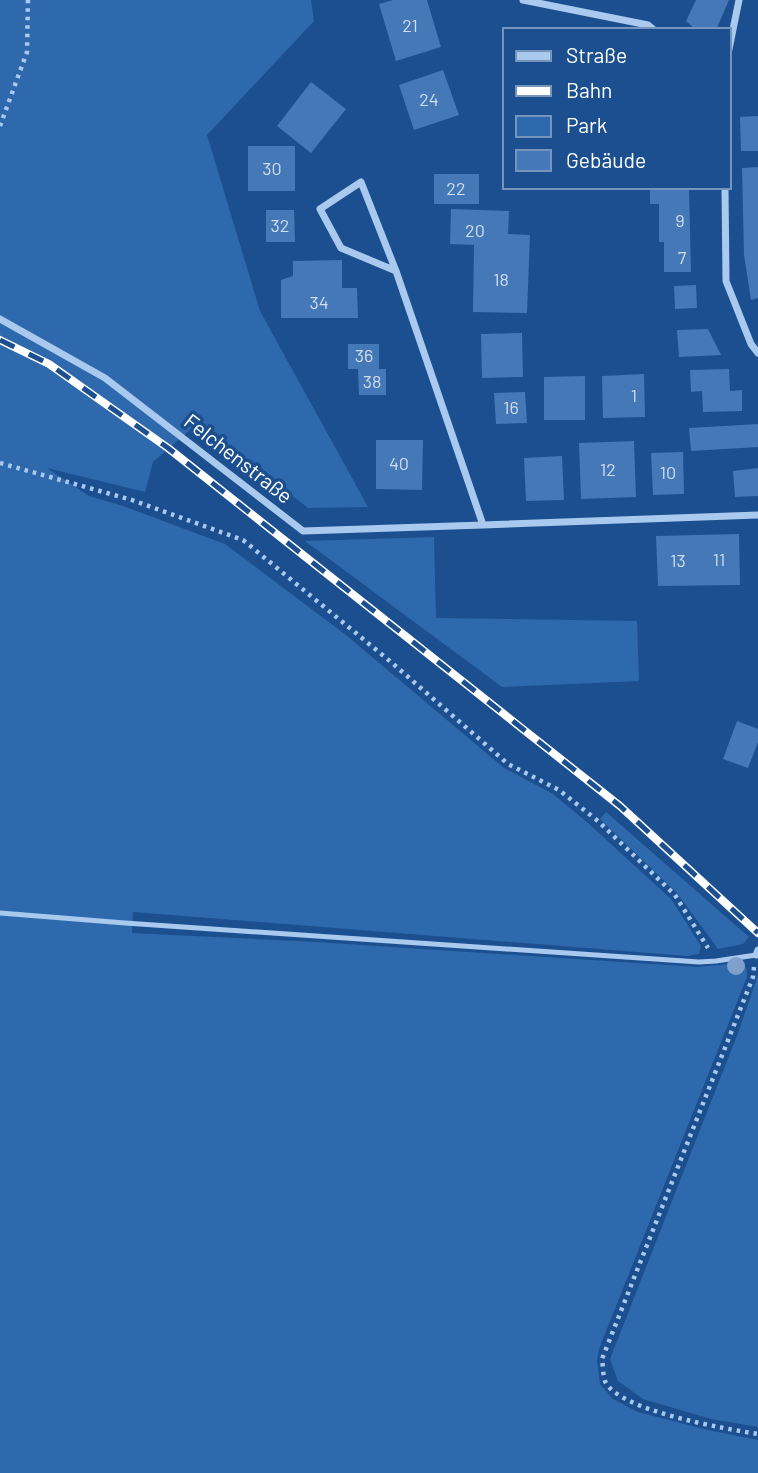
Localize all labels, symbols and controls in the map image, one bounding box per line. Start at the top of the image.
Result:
house number: 21 [402,14,418,36]
legend [503,28,730,189]
text: Straße [566,42,627,67]
text: Bahn [566,77,612,102]
house number: 24 [419,88,439,110]
text: Park [566,112,607,137]
text: Gebäude [566,147,646,172]
house number: 30 [262,157,282,179]
house number: 22 [446,177,466,199]
house number: 9 [675,209,685,231]
house number: 32 [271,214,289,236]
house number: 20 [465,219,485,241]
house number: 7 [678,246,687,268]
house number: 18 [493,268,509,290]
house number: 34 [309,291,329,313]
house number: 36 [355,344,373,366]
house number: 38 [363,370,381,392]
house number: 1 [631,384,637,406]
house number: 16 [503,396,519,418]
street label: Felchenstraße [180,408,298,508]
house number: 40 [389,452,409,474]
house number: 12 [600,458,616,480]
house number: 10 [660,461,676,483]
house number: 11 [713,548,725,570]
house number: 13 [670,549,686,571]

